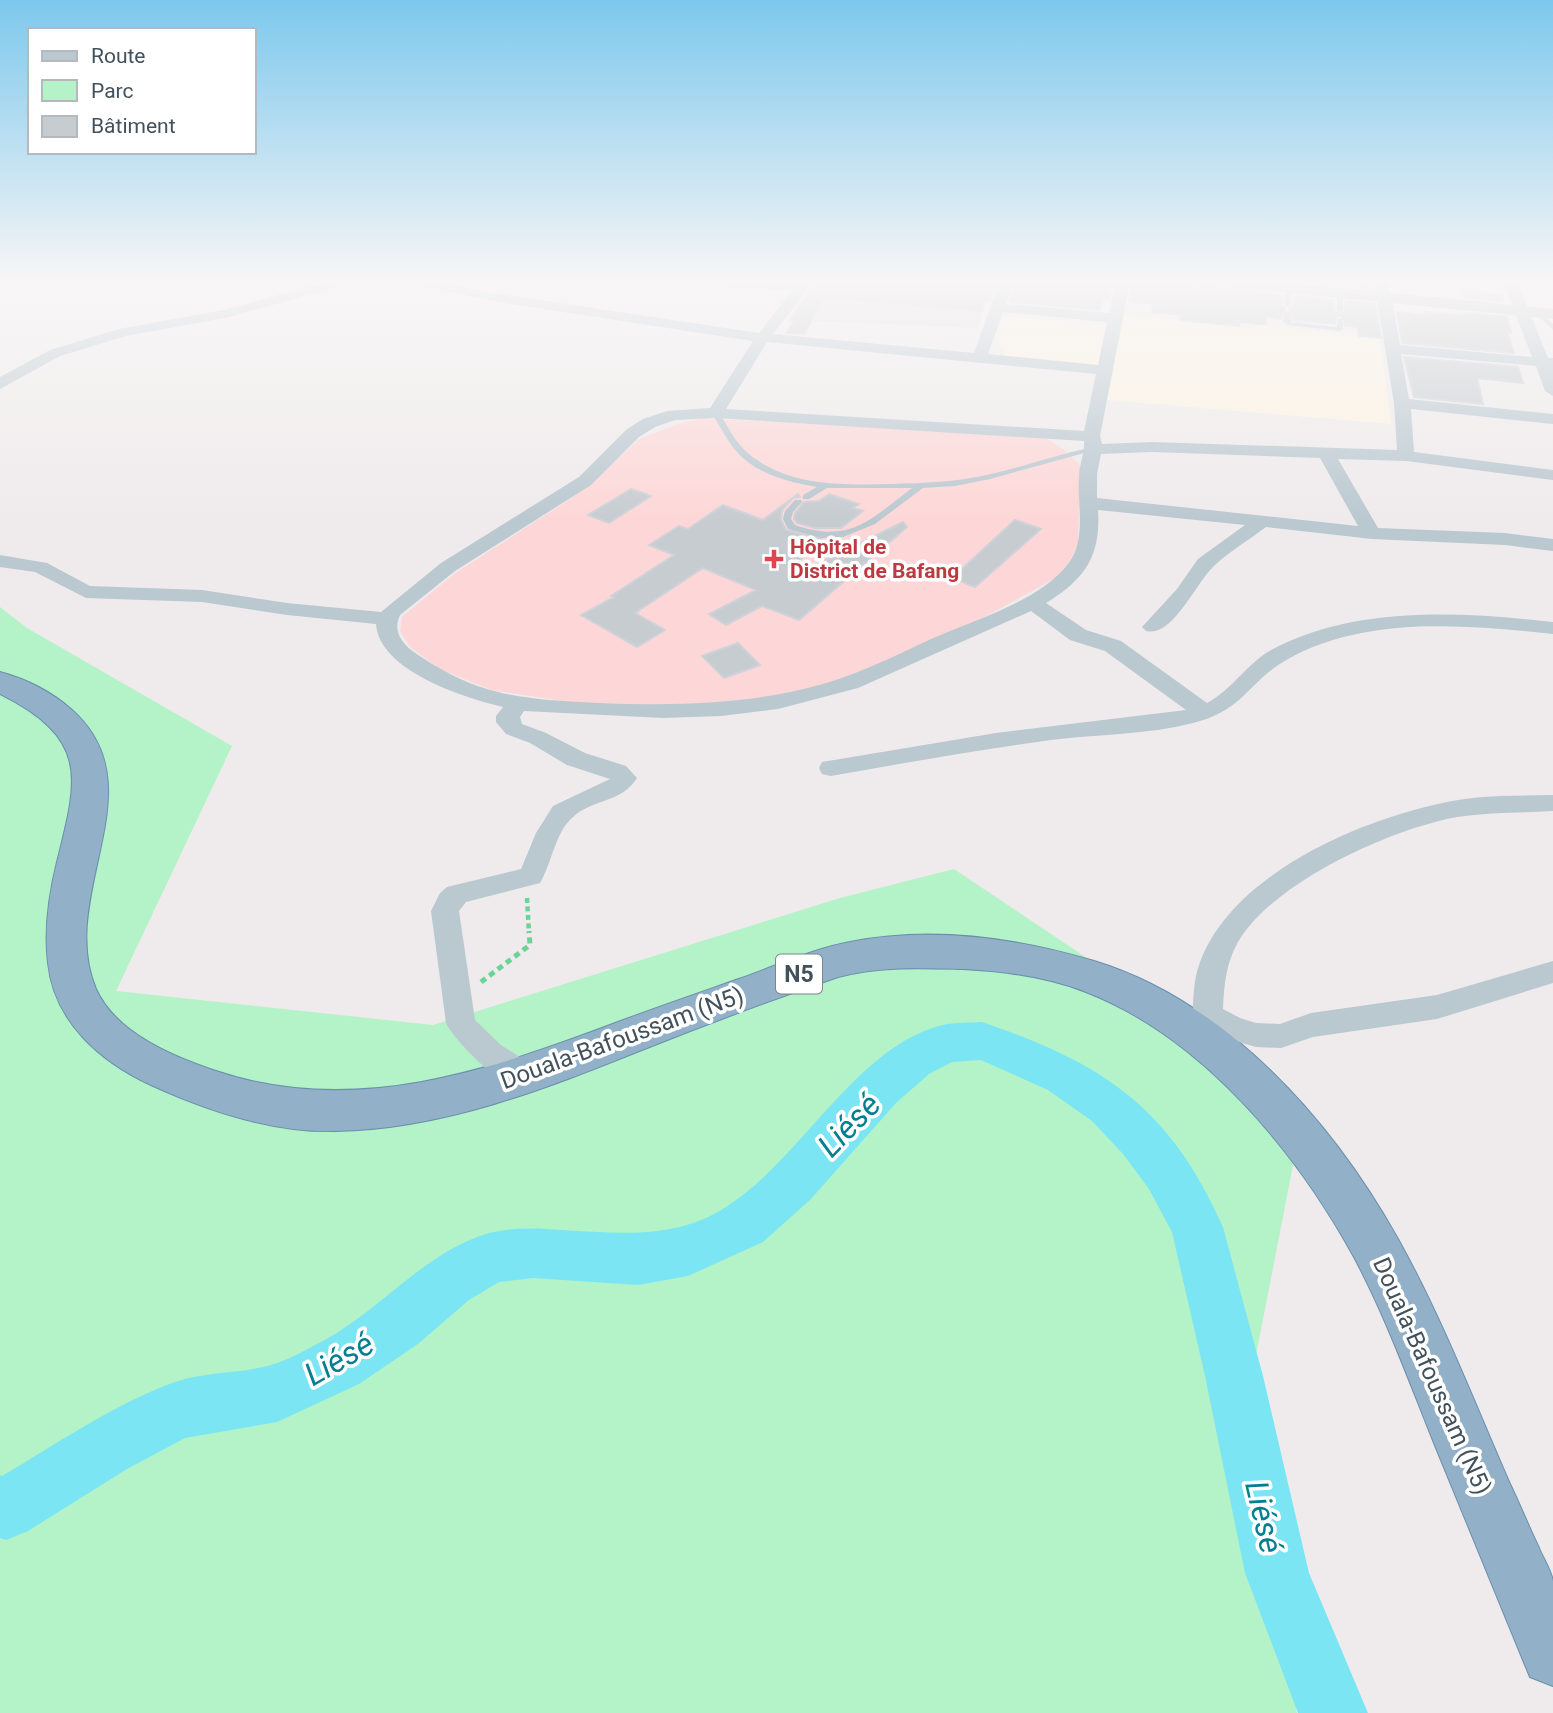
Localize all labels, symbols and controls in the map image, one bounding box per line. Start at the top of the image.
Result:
legend [28,28,256,154]
text: Route [91,44,146,68]
text: Parc [91,79,133,103]
text: Bâtiment [91,114,176,138]
place label: Hôpital de District de Bafang [790,535,959,583]
marker: Hôpital de District de Bafang [764,549,784,569]
road number: N5 [776,954,822,993]
street label: Douala-Bafoussam (N5) [497,981,747,1095]
water label: Liésé [810,1085,888,1165]
street label: Douala-Bafoussam (N5) [1367,1253,1497,1499]
water label: Liésé [298,1324,380,1394]
water label: Liésé [1237,1477,1291,1557]

